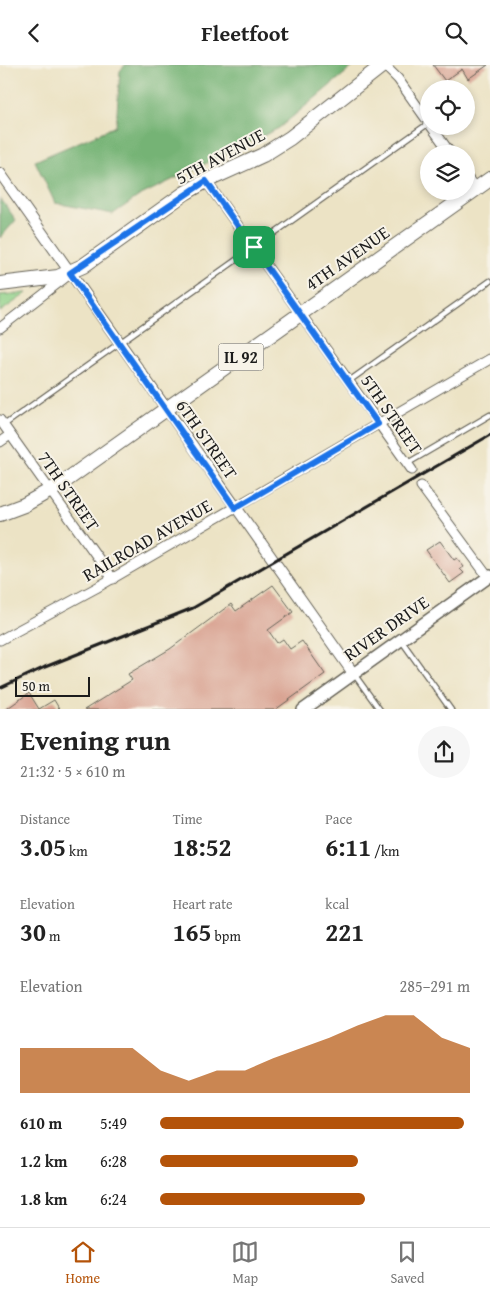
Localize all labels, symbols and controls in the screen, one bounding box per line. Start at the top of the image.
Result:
text: Fleetfoot [201,17,289,49]
icon: back [20,19,48,47]
icon: search [442,19,470,47]
map controls [420,80,475,200]
button: locate [420,80,475,135]
street label: 5TH AVENUE [170,121,270,191]
button: layers [420,145,475,200]
street label: 4TH AVENUE [299,219,395,297]
pin [233,226,275,268]
icon: arrive [240,233,268,261]
road number: IL 92 [218,343,264,371]
street label: 5TH STREET [354,368,430,460]
street label: 6TH STREET [169,393,245,485]
street label: 7TH STREET [31,445,107,537]
street label: RAILROAD AVENUE [77,492,217,588]
street label: RIVER DRIVE [338,589,434,667]
scale bar [15,674,90,698]
text: 50 m [22,676,50,696]
text: Evening run [20,719,171,760]
button: share [418,726,470,778]
text: 21:32 · 5 × 610 m [20,759,125,783]
text: Distance [20,809,70,829]
text: Time [173,809,202,829]
text: Pace [325,809,352,829]
text: 3.05 [20,829,66,865]
text: 18:52 [173,829,232,865]
text: 6:11 [325,829,371,865]
text: km [66,841,88,861]
text: /km [371,841,400,861]
text: Elevation [20,894,75,914]
text: Heart rate [173,894,233,914]
text: kcal [325,894,349,914]
text: 30 [20,914,46,950]
text: 165 [173,914,212,950]
text: 221 [325,914,364,950]
text: m [46,926,60,946]
text: bpm [212,926,241,946]
text: Elevation [20,974,83,998]
text: 285–291 m [400,974,470,998]
text: 610 m [20,1111,62,1135]
text: 5:49 [100,1111,127,1135]
text: 1.2 km [20,1149,67,1173]
text: 6:28 [100,1149,127,1173]
text: 1.8 km [20,1187,67,1211]
text: 6:24 [100,1187,127,1211]
tab: Home [66,1238,100,1288]
tab: Map [231,1238,259,1288]
tab: Saved [390,1238,424,1288]

